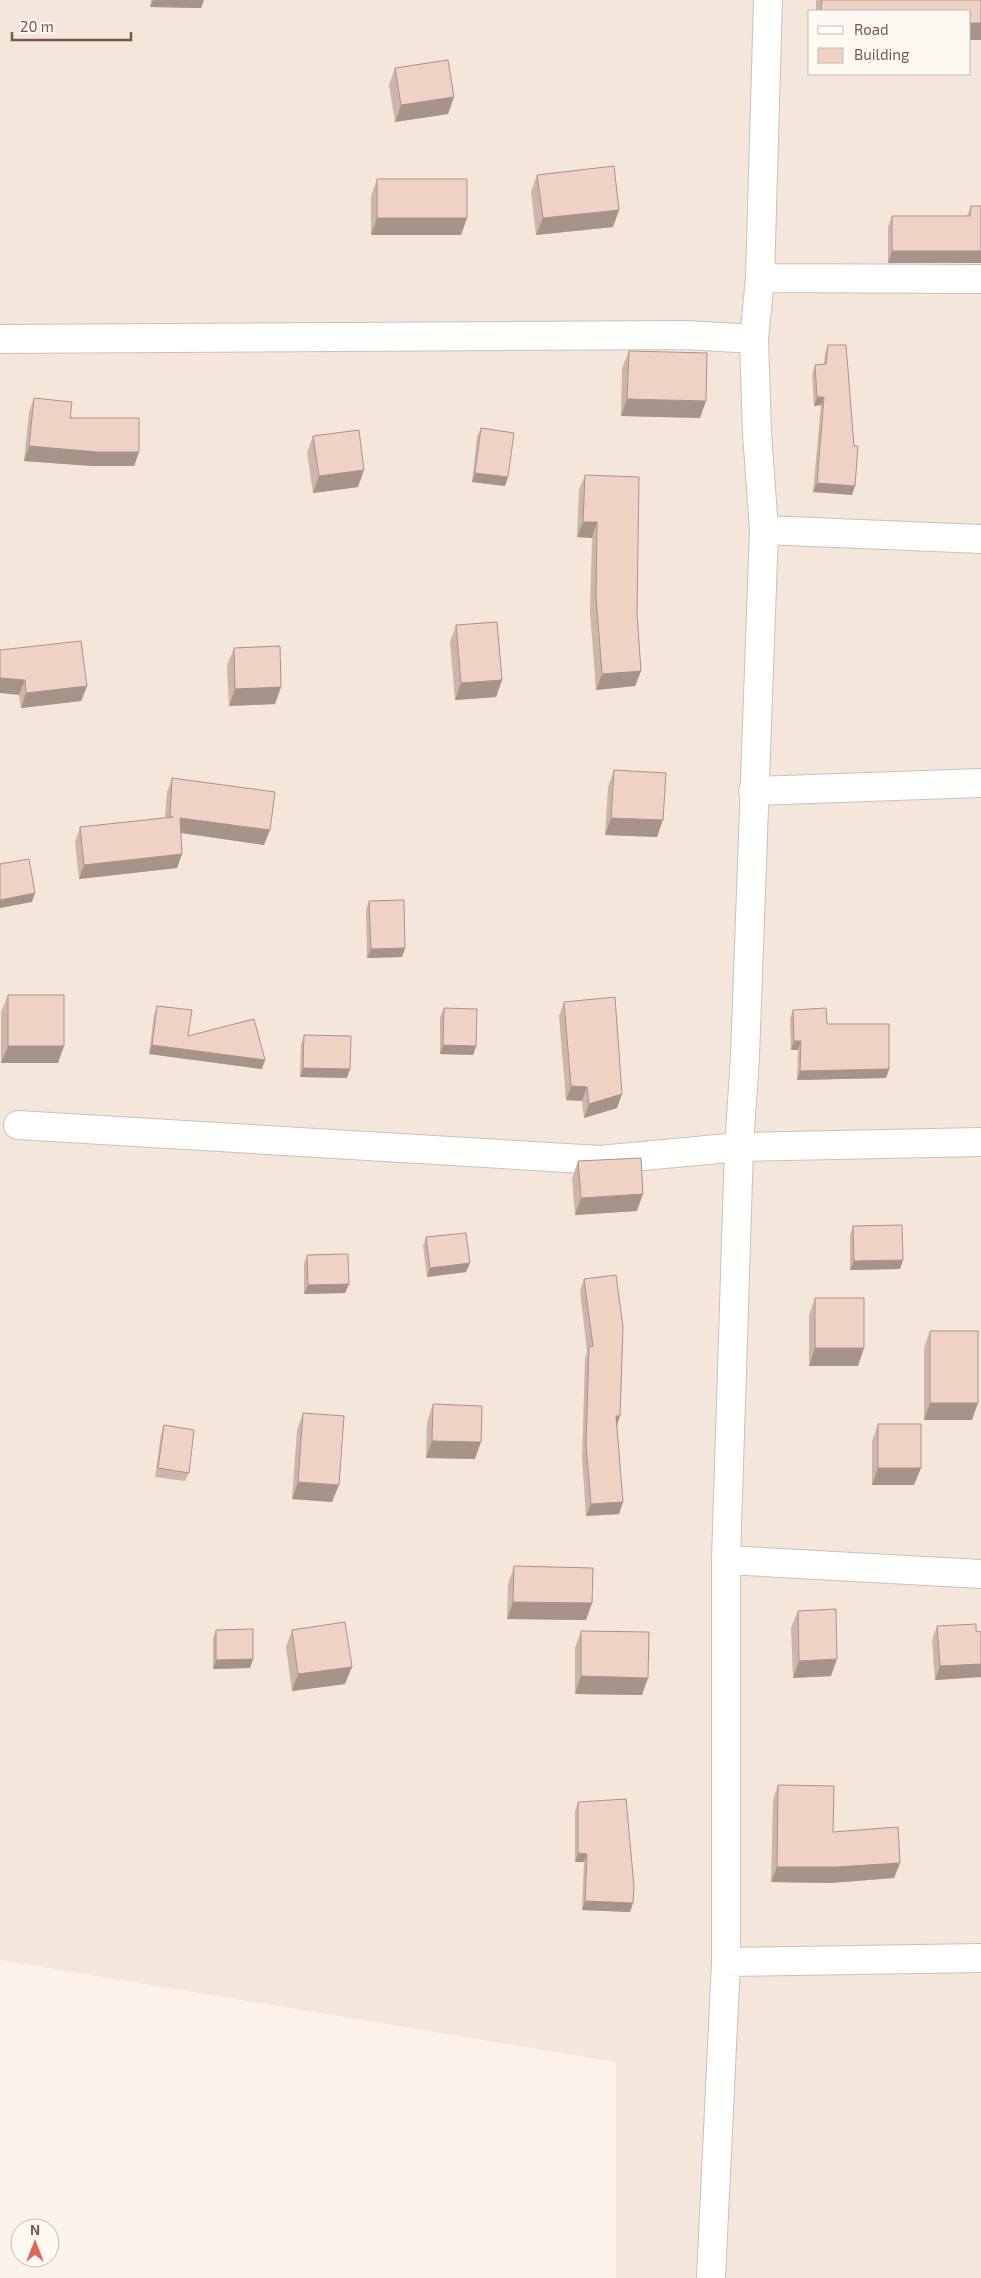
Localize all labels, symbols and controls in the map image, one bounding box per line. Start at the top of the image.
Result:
scale bar [12,10,131,42]
legend [808,10,971,75]
text: 20 m [20,17,54,35]
text: Road [854,20,889,38]
text: Building [854,45,910,63]
north arrow [10,2218,60,2268]
text: N [30,2221,40,2238]

